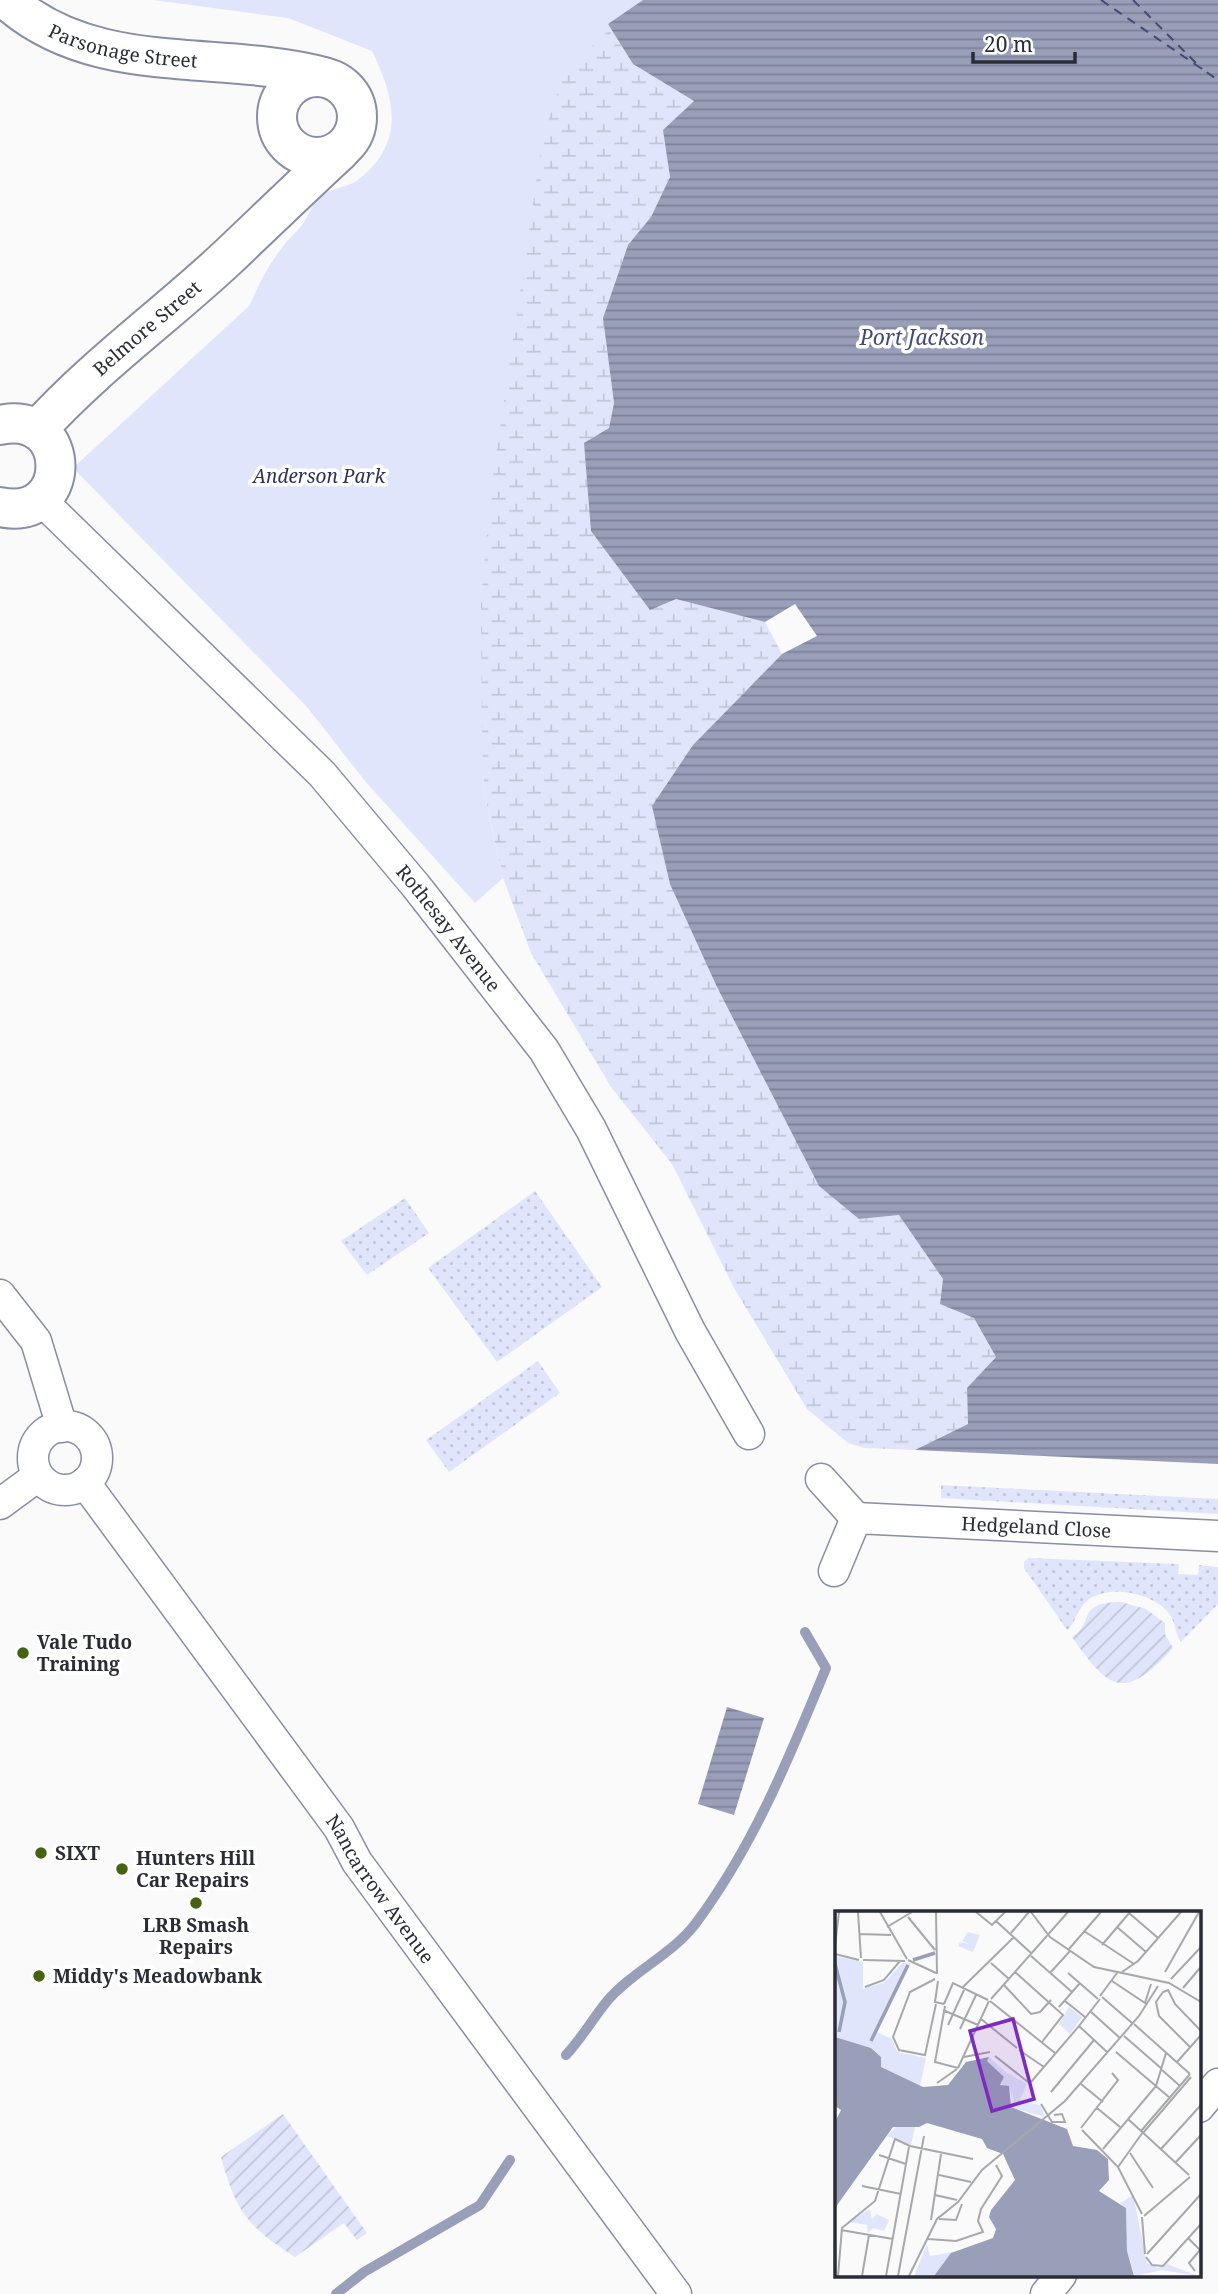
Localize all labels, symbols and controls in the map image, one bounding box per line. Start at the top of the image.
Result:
street label: Parsonage Street [44,18,199,74]
scale bar [973,21,1074,65]
text: 20 m [984,30,1033,58]
street label: Belmore Street [87,274,207,382]
water label: Port Jackson [859,323,985,351]
park label: Anderson Park [251,463,386,489]
street label: Rothesay Avenue [390,859,507,997]
street label: Hedgeland Close [961,1510,1112,1544]
place label: Vale Tudo Training [37,1629,132,1677]
marker: Vale Tudo Training [15,1645,31,1661]
street label: Nancarrow Avenue [320,1809,441,1969]
place label: SIXT [55,1840,101,1866]
marker: SIXT [33,1845,49,1861]
place label: Hunters Hill Car Repairs [136,1845,255,1893]
marker: Hunters Hill Car Repairs [114,1861,130,1877]
marker: LRB Smash Repairs [188,1895,204,1911]
inset map [835,1911,1200,2276]
place label: LRB Smash Repairs [143,1912,250,1960]
place label: Middy's Meadowbank [53,1963,263,1989]
marker: Middy's Meadowbank [31,1968,47,1984]

